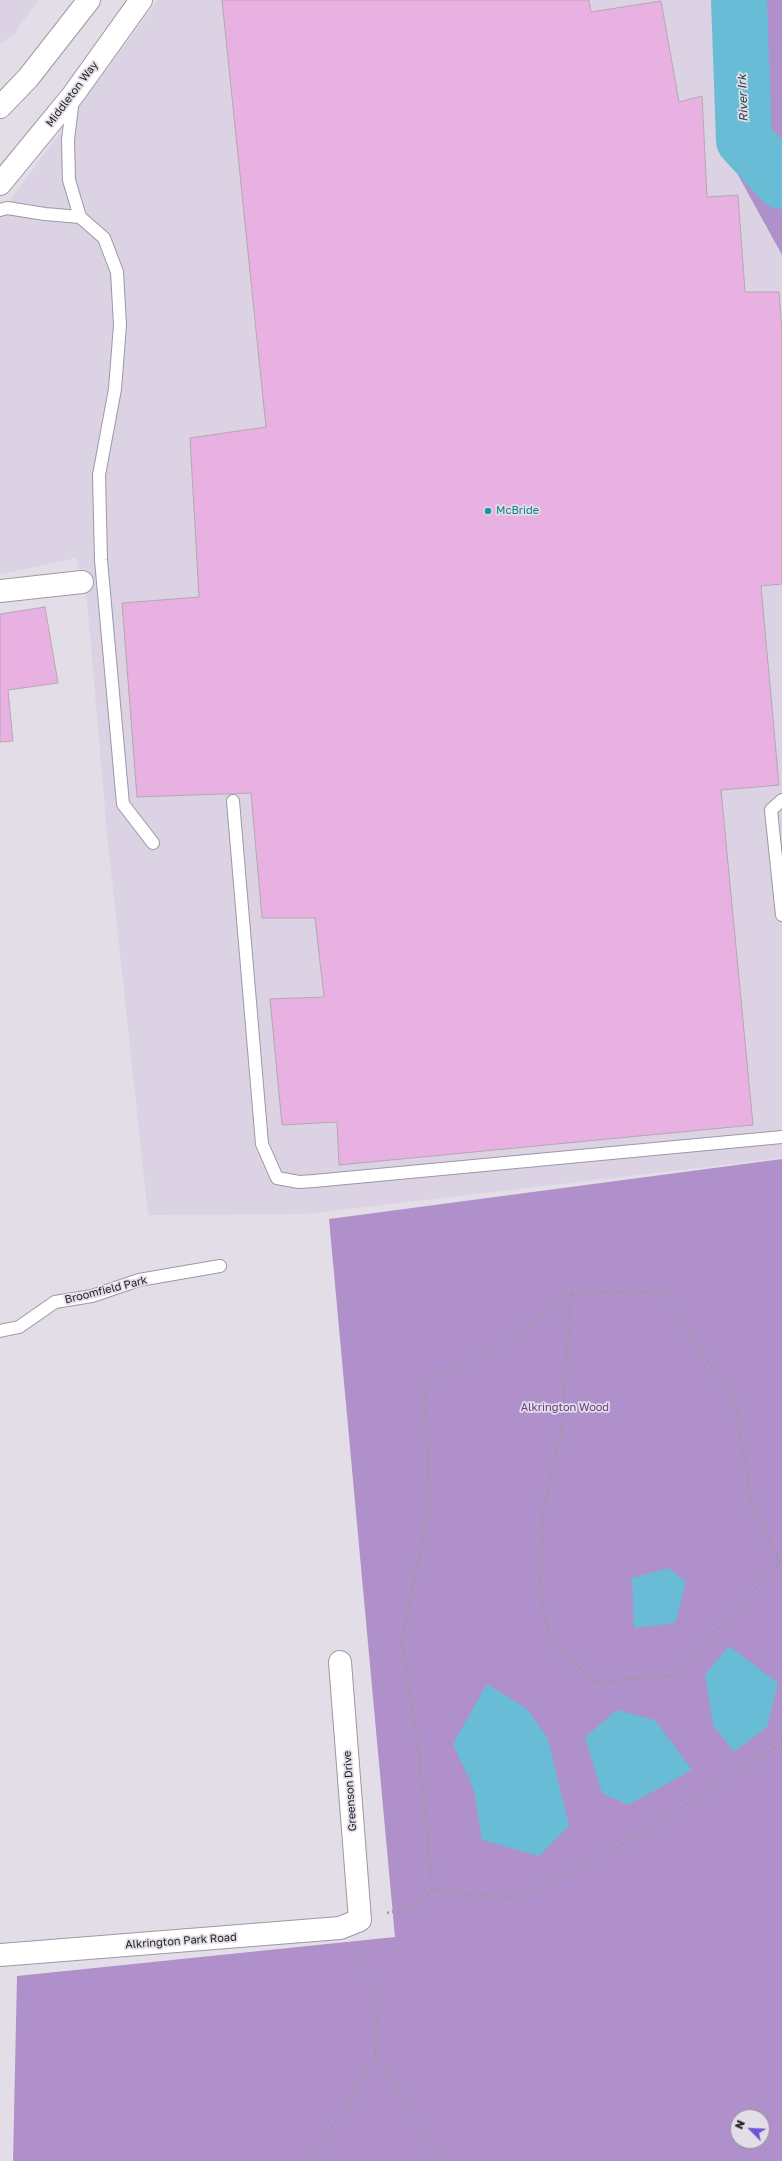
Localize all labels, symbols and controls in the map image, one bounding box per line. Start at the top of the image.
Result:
street label: Middleton Way [43,59,101,129]
water label: River Irk [735,74,751,122]
place label: McBride [496,504,539,518]
marker: McBride [483,506,493,516]
street label: Broomfield Park [63,1273,149,1307]
park label: Alkrington Wood [521,1401,609,1415]
street label: Greenson Drive [341,1750,359,1832]
street label: Alkrington Park Road [125,1931,237,1951]
north arrow [730,2109,770,2149]
text: N [732,2118,747,2131]

